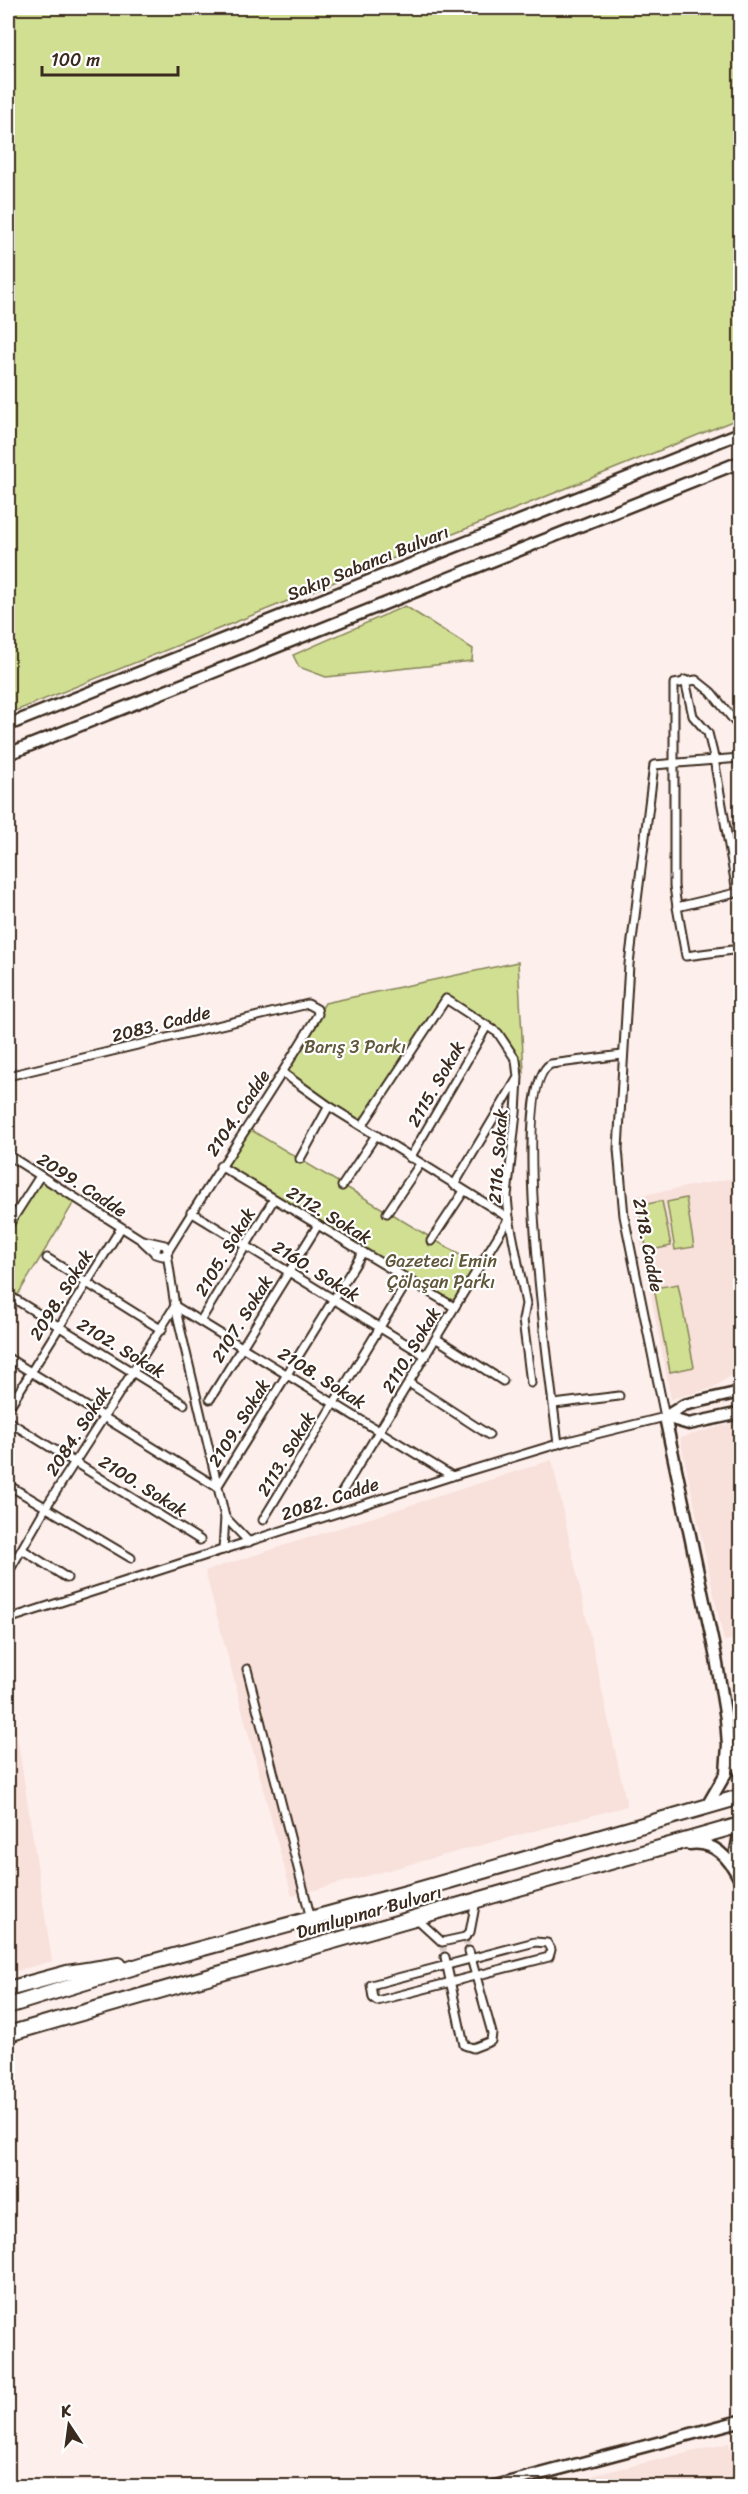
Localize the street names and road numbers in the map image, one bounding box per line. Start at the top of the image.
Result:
street label: Sakıp Sabancı Bulvarı [282,516,454,610]
street label: 2083. Cadde [108,996,214,1052]
street label: 2115. Sokak [398,1034,474,1133]
street label: 2104. Cadde [197,1063,279,1163]
street label: 2116. Sokak [479,1107,517,1204]
street label: 2099. Cadde [30,1144,134,1226]
street label: 2112. Sokak [280,1177,378,1253]
street label: 2118. Cadde [623,1195,673,1295]
street label: 2105. Sokak [186,1201,264,1303]
street label: 2160. Sokak [266,1231,367,1311]
street label: 2098. Sokak [20,1243,102,1347]
street label: 2107. Sokak [202,1268,282,1369]
street label: 2110. Sokak [373,1300,450,1399]
street label: 2102. Sokak [71,1309,172,1387]
street label: 2108. Sokak [272,1338,373,1418]
street label: 2109. Sokak [199,1372,279,1474]
street label: 2084. Sokak [37,1379,120,1483]
street label: 2113. Sokak [248,1405,324,1503]
street label: 2100. Sokak [92,1446,194,1526]
street label: 2082. Cadde [277,1468,383,1530]
street label: Dumlupınar Bulvarı [292,1876,446,1948]

